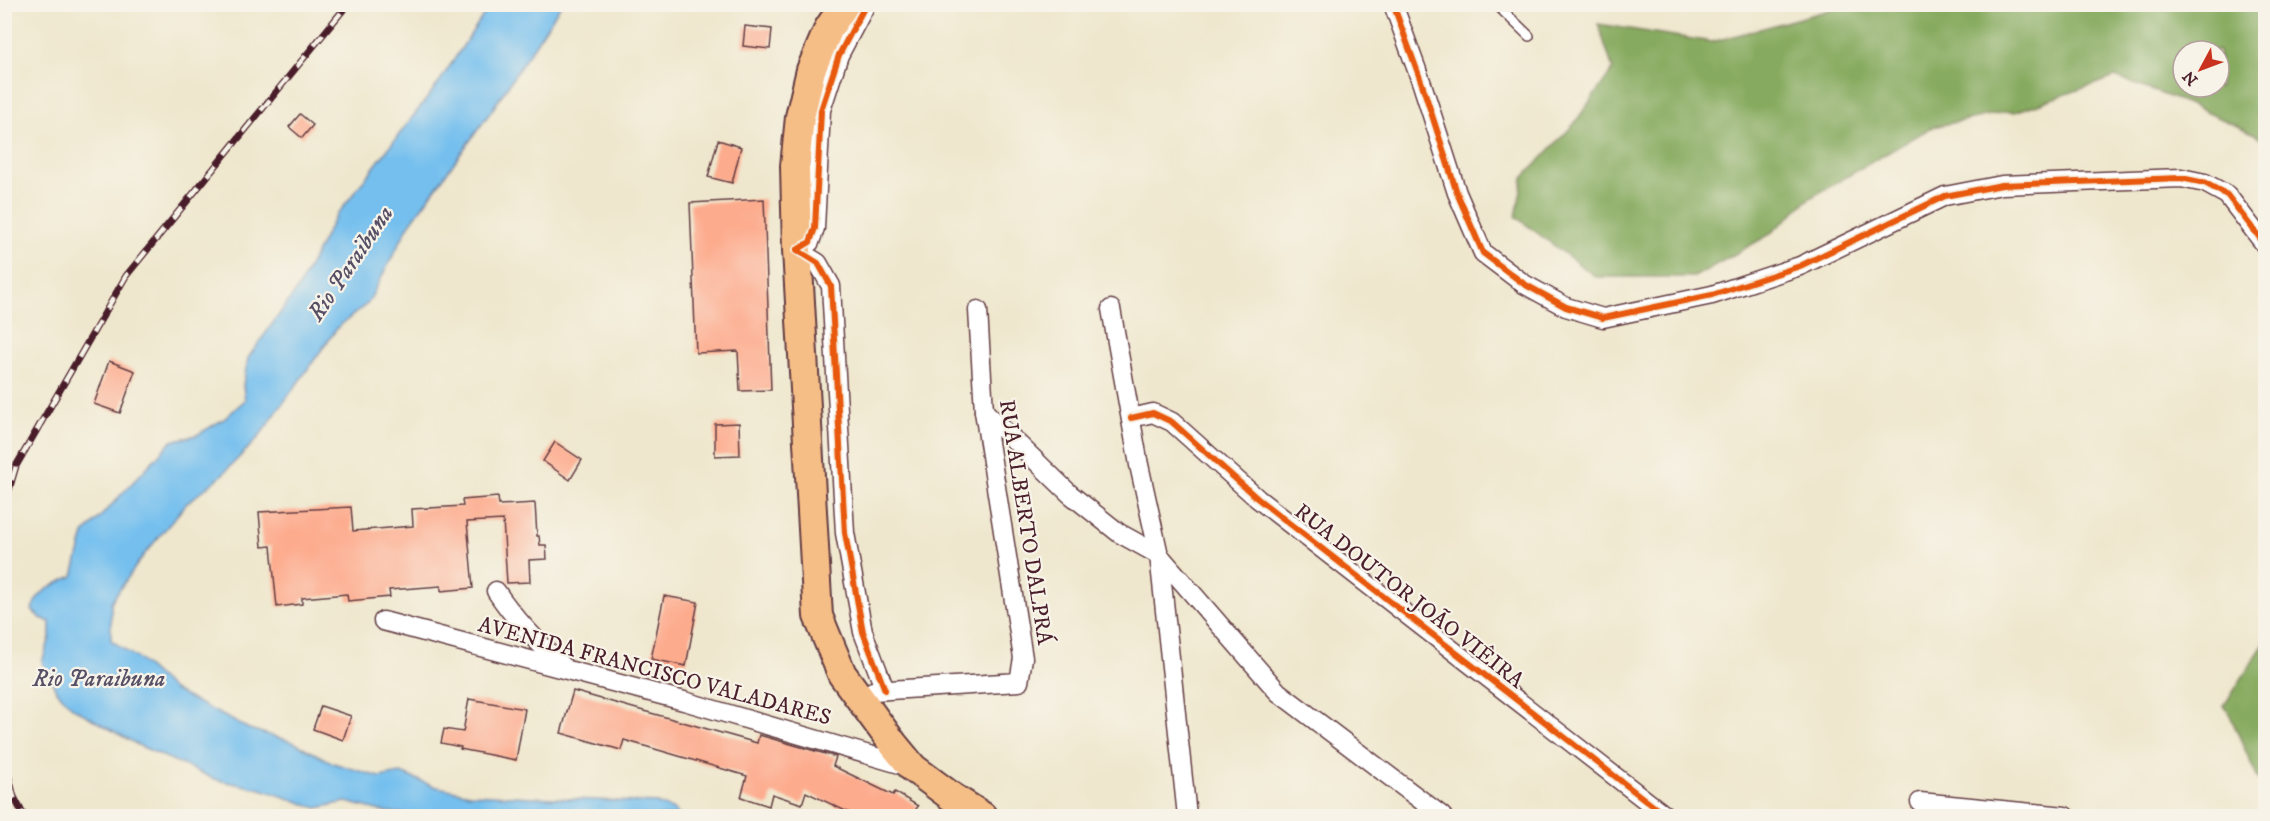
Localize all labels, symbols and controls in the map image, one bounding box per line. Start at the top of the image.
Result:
north arrow [2171,39,2231,99]
text: N [2179,67,2202,90]
water label: Rio Paraibuna [301,200,400,328]
street label: RUA ALBERTO DALPRÁ [993,398,1059,648]
street label: RUA DOUTOR JOÃO VIÊIRA [1289,497,1531,695]
street label: AVENIDA FRANCISCO VALADARES [475,611,834,732]
water label: Rio Paraibuna [32,664,165,694]

